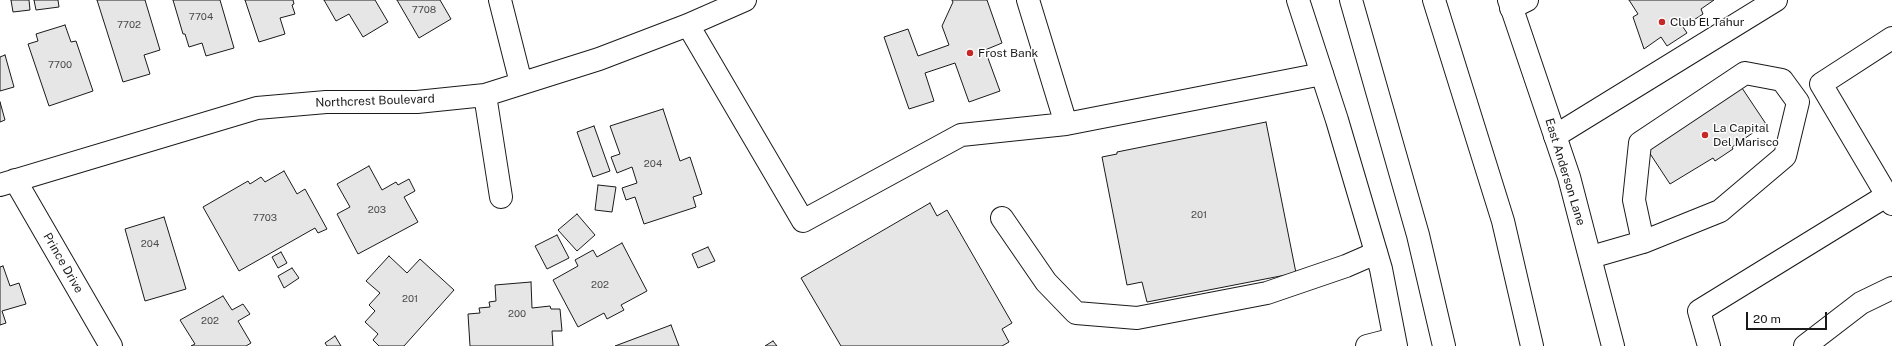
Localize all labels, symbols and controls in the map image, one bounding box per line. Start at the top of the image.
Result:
house number: 7708 [412,4,436,16]
house number: 7704 [189,11,213,23]
place label: Club El Tahur [1670,15,1744,29]
marker: Club El Tahur [1657,17,1667,27]
house number: 7702 [117,19,141,31]
place label: Frost Bank [978,46,1038,60]
marker: Frost Bank [965,48,975,58]
house number: 7700 [48,59,72,71]
street label: Northcrest Boulevard [315,92,435,110]
street label: East Anderson Lane [1542,117,1588,227]
place label: La Capital Del Marisco [1713,121,1779,149]
marker: La Capital Del Marisco [1700,130,1710,140]
house number: 204 [644,158,662,170]
house number: 203 [368,204,386,216]
house number: 201 [1191,209,1207,221]
house number: 7703 [253,212,277,224]
street label: Prince Drive [40,230,86,296]
house number: 204 [141,238,159,250]
house number: 202 [591,279,609,291]
house number: 201 [402,293,418,305]
scale bar [1748,304,1829,330]
house number: 200 [508,308,526,320]
text: 20 m [1753,312,1781,326]
house number: 202 [201,315,219,327]

